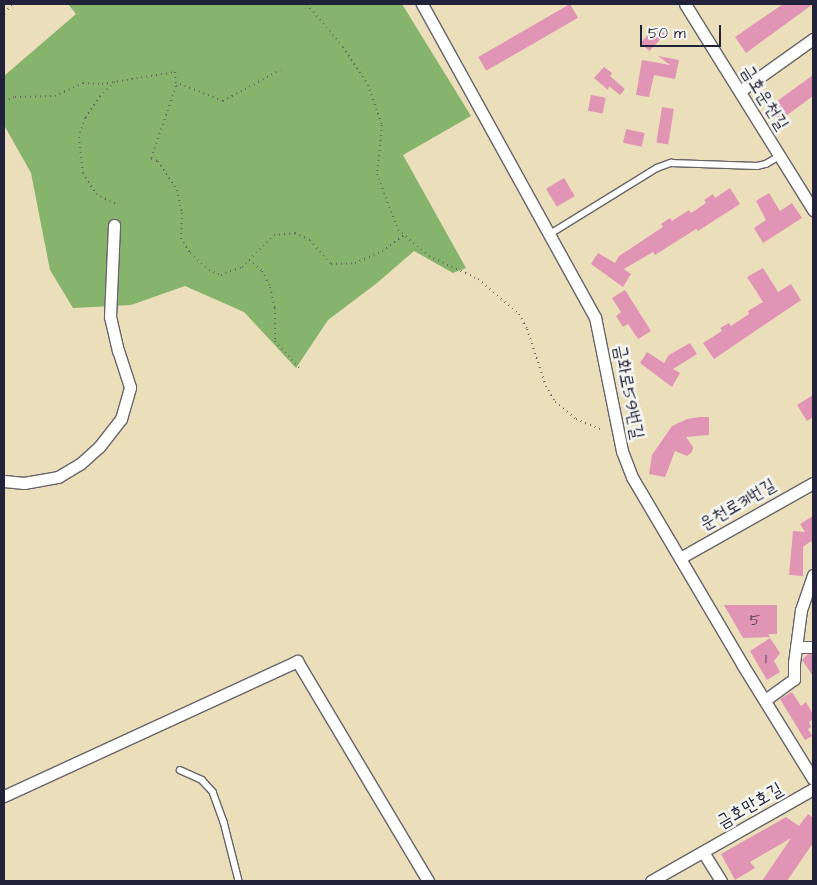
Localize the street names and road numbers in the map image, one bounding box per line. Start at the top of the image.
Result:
street label: 금호운천길 [736,62,792,134]
street label: 금화로59번길 [608,343,648,441]
street label: 운천로31번길 [696,475,780,535]
street label: 금호만호길 [713,779,787,833]

